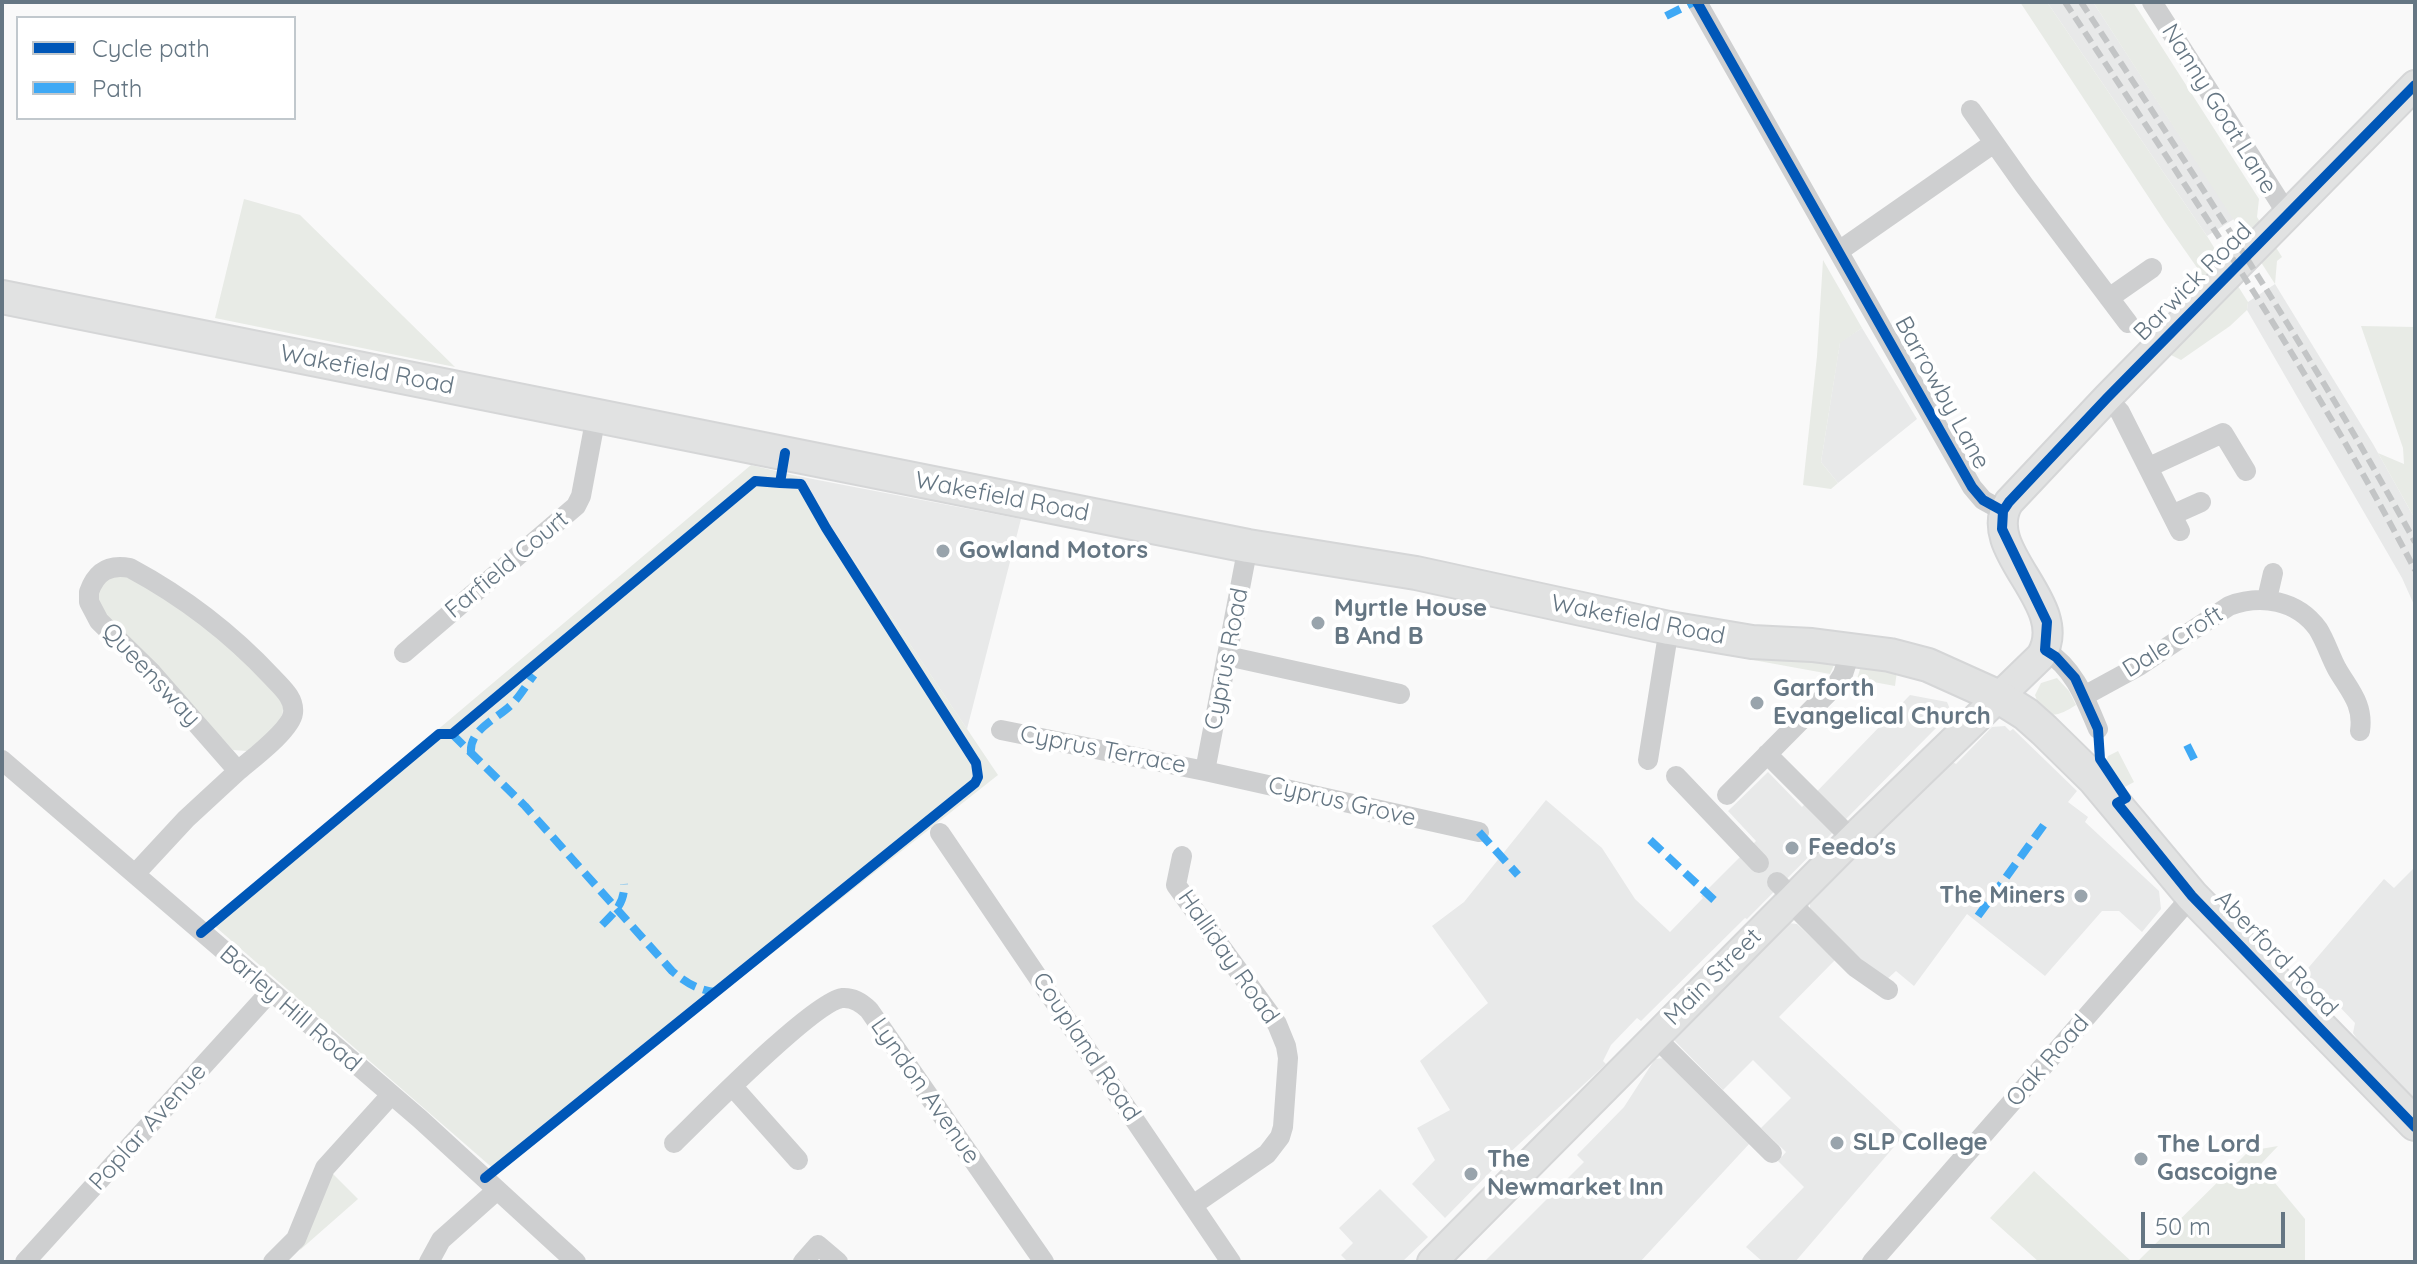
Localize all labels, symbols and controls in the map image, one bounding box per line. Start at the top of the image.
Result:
legend [16,16,296,120]
street label: Nanny Goat Lane [2155,19,2283,199]
text: Cycle path [92,33,210,63]
text: Path [92,73,143,103]
street label: Barwick Road [2128,217,2258,347]
street label: Barrowby Lane [1888,312,1996,474]
street label: Wakefield Road [278,339,456,401]
street label: Wakefield Road [913,466,1091,528]
street label: Farfield Court [440,505,574,625]
place label: Gowland Motors [959,537,1148,565]
marker: Gowland Motors [934,542,952,560]
street label: Cyprus Road [1199,586,1255,732]
street label: Wakefield Road [1549,589,1727,651]
place label: Myrtle House B And B [1334,595,1487,651]
street label: Dale Croft [2117,600,2229,684]
marker: Myrtle House B And B [1309,614,1327,632]
street label: Queensway [96,617,206,733]
place label: Garforth Evangelical Church [1773,675,1991,731]
marker: Garforth Evangelical Church [1748,694,1766,712]
street label: Cyprus Terrace [1018,720,1188,780]
street label: Cyprus Grove [1265,771,1419,833]
place label: Feedo's [1808,834,1896,862]
marker: Feedo's [1783,839,1801,857]
place label: The Miners [1939,882,2065,910]
street label: Halliday Road [1171,885,1285,1029]
street label: Aberford Road [2209,885,2343,1023]
marker: The Miners [2072,887,2090,905]
street label: Main Street [1658,922,1768,1032]
street label: Barley Hill Road [213,940,367,1078]
street label: Coupland Road [1026,967,1146,1127]
street label: Oak Road [2000,1009,2096,1113]
street label: Lyndon Avenue [864,1013,986,1169]
street label: Poplar Avenue [83,1058,213,1196]
place label: SLP College [1853,1129,1988,1157]
place label: The Lord Gascoigne [2157,1131,2278,1187]
marker: SLP College [1828,1134,1846,1152]
place label: The Newmarket Inn [1487,1146,1664,1202]
marker: The Lord Gascoigne [2132,1150,2150,1168]
marker: The Newmarket Inn [1462,1165,1480,1183]
scale bar [2145,1196,2289,1246]
text: 50 m [2155,1211,2211,1241]

